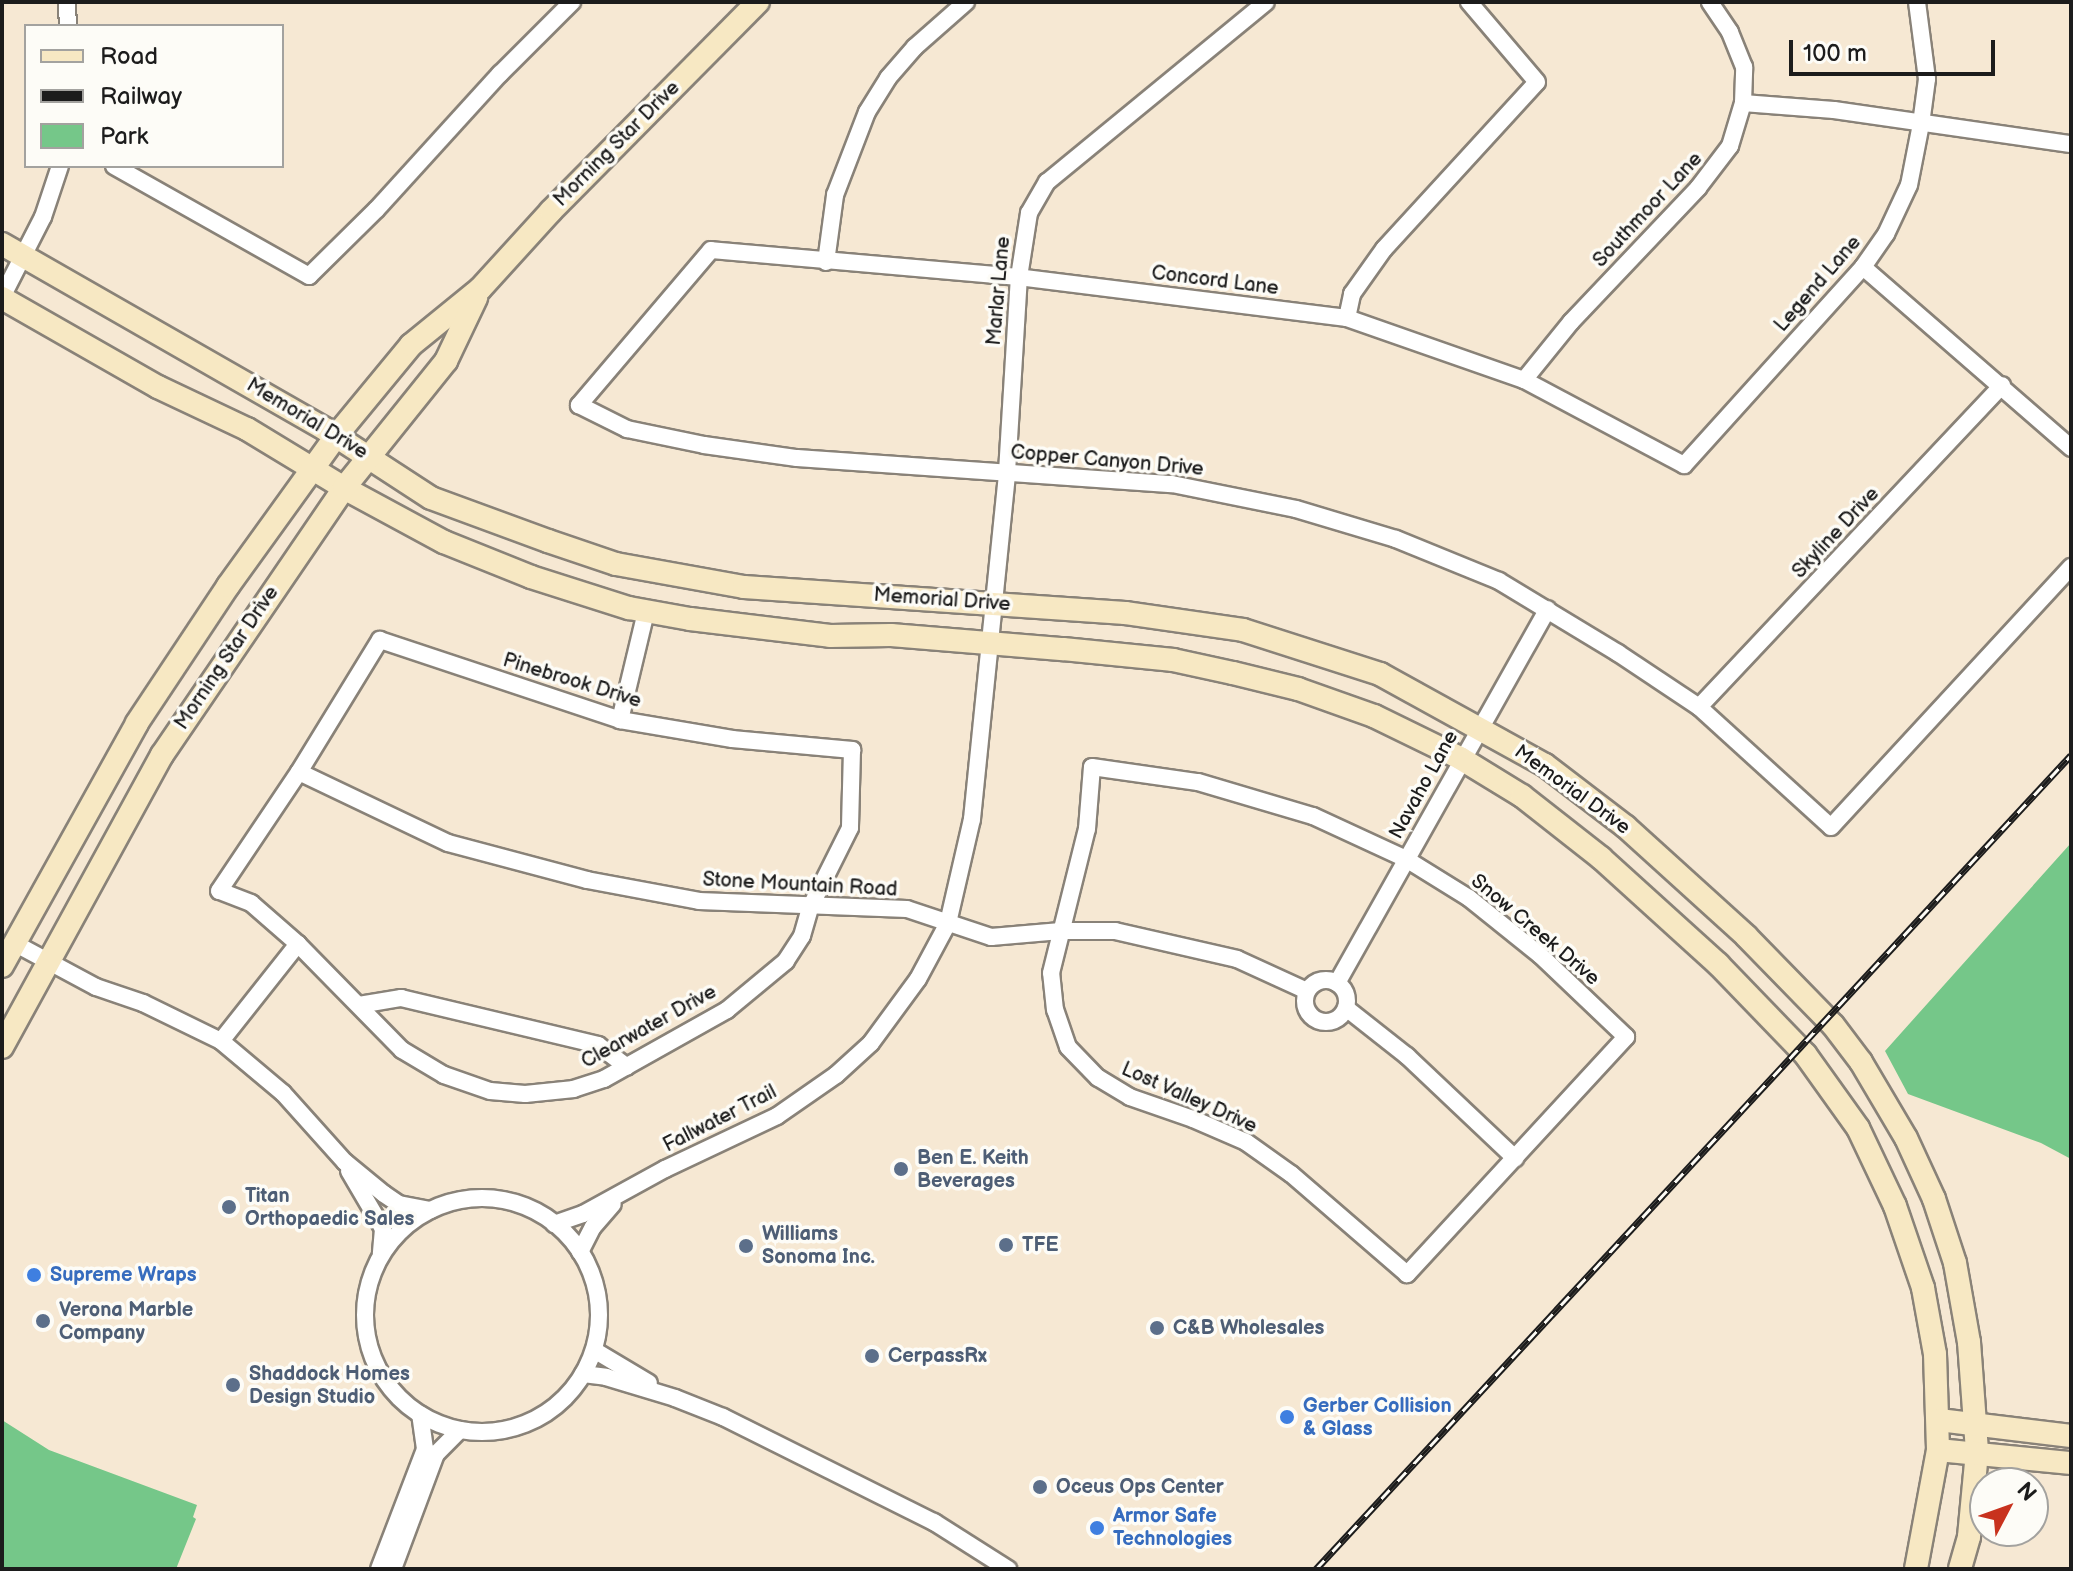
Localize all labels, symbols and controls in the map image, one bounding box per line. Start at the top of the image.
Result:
legend [24,24,284,168]
scale bar [1793,24,1999,74]
text: 100 m [1803,39,1867,68]
text: Road [100,42,158,71]
street label: Morning Star Drive [549,76,685,212]
text: Railway [100,82,182,111]
text: Park [100,122,148,151]
street label: Southmoor Lane [1588,147,1708,273]
street label: Legend Lane [1770,231,1866,337]
street label: Marlar Lane [982,235,1016,347]
street label: Concord Lane [1150,261,1280,301]
street label: Memorial Drive [242,373,372,465]
street label: Copper Canyon Drive [1010,441,1204,481]
street label: Skyline Drive [1788,482,1884,584]
street label: Morning Star Drive [170,581,284,735]
street label: Memorial Drive [873,583,1011,617]
street label: Pinebrook Drive [500,649,644,713]
street label: Navaho Lane [1384,727,1464,843]
street label: Memorial Drive [1509,740,1635,840]
street label: Stone Mountain Road [702,868,898,902]
street label: Snow Creek Drive [1466,869,1604,991]
street label: Clearwater Drive [577,980,721,1074]
street label: Lost Valley Drive [1117,1057,1261,1139]
street label: Fallwater Trail [659,1080,781,1158]
place label: Ben E. Keith Beverages [917,1146,1029,1193]
marker: Ben E. Keith Beverages [892,1160,910,1178]
place label: Titan Orthopaedic Sales [245,1184,414,1231]
marker: Titan Orthopaedic Sales [220,1198,238,1216]
place label: Williams Sonoma Inc. [762,1222,875,1269]
place label: TFE [1022,1233,1058,1257]
marker: TFE [997,1236,1015,1254]
marker: Williams Sonoma Inc. [737,1237,755,1255]
place label: Supreme Wraps [50,1263,197,1287]
marker: Supreme Wraps [25,1266,43,1284]
place label: Verona Marble Company [59,1298,193,1345]
marker: Verona Marble Company [34,1312,52,1330]
place label: C&B Wholesales [1173,1316,1324,1340]
marker: C&B Wholesales [1148,1319,1166,1337]
place label: CerpassRx [888,1344,987,1368]
marker: CerpassRx [863,1347,881,1365]
place label: Shaddock Homes Design Studio [249,1362,410,1409]
marker: Shaddock Homes Design Studio [224,1376,242,1394]
place label: Gerber Collision & Glass [1303,1394,1452,1441]
marker: Gerber Collision & Glass [1278,1408,1296,1426]
north arrow [1969,1467,2049,1547]
place label: Oceus Ops Center [1056,1475,1224,1499]
text: N [2010,1477,2042,1507]
marker: Oceus Ops Center [1031,1478,1049,1496]
place label: Armor Safe Technologies [1113,1504,1232,1551]
marker: Armor Safe Technologies [1088,1519,1106,1537]

